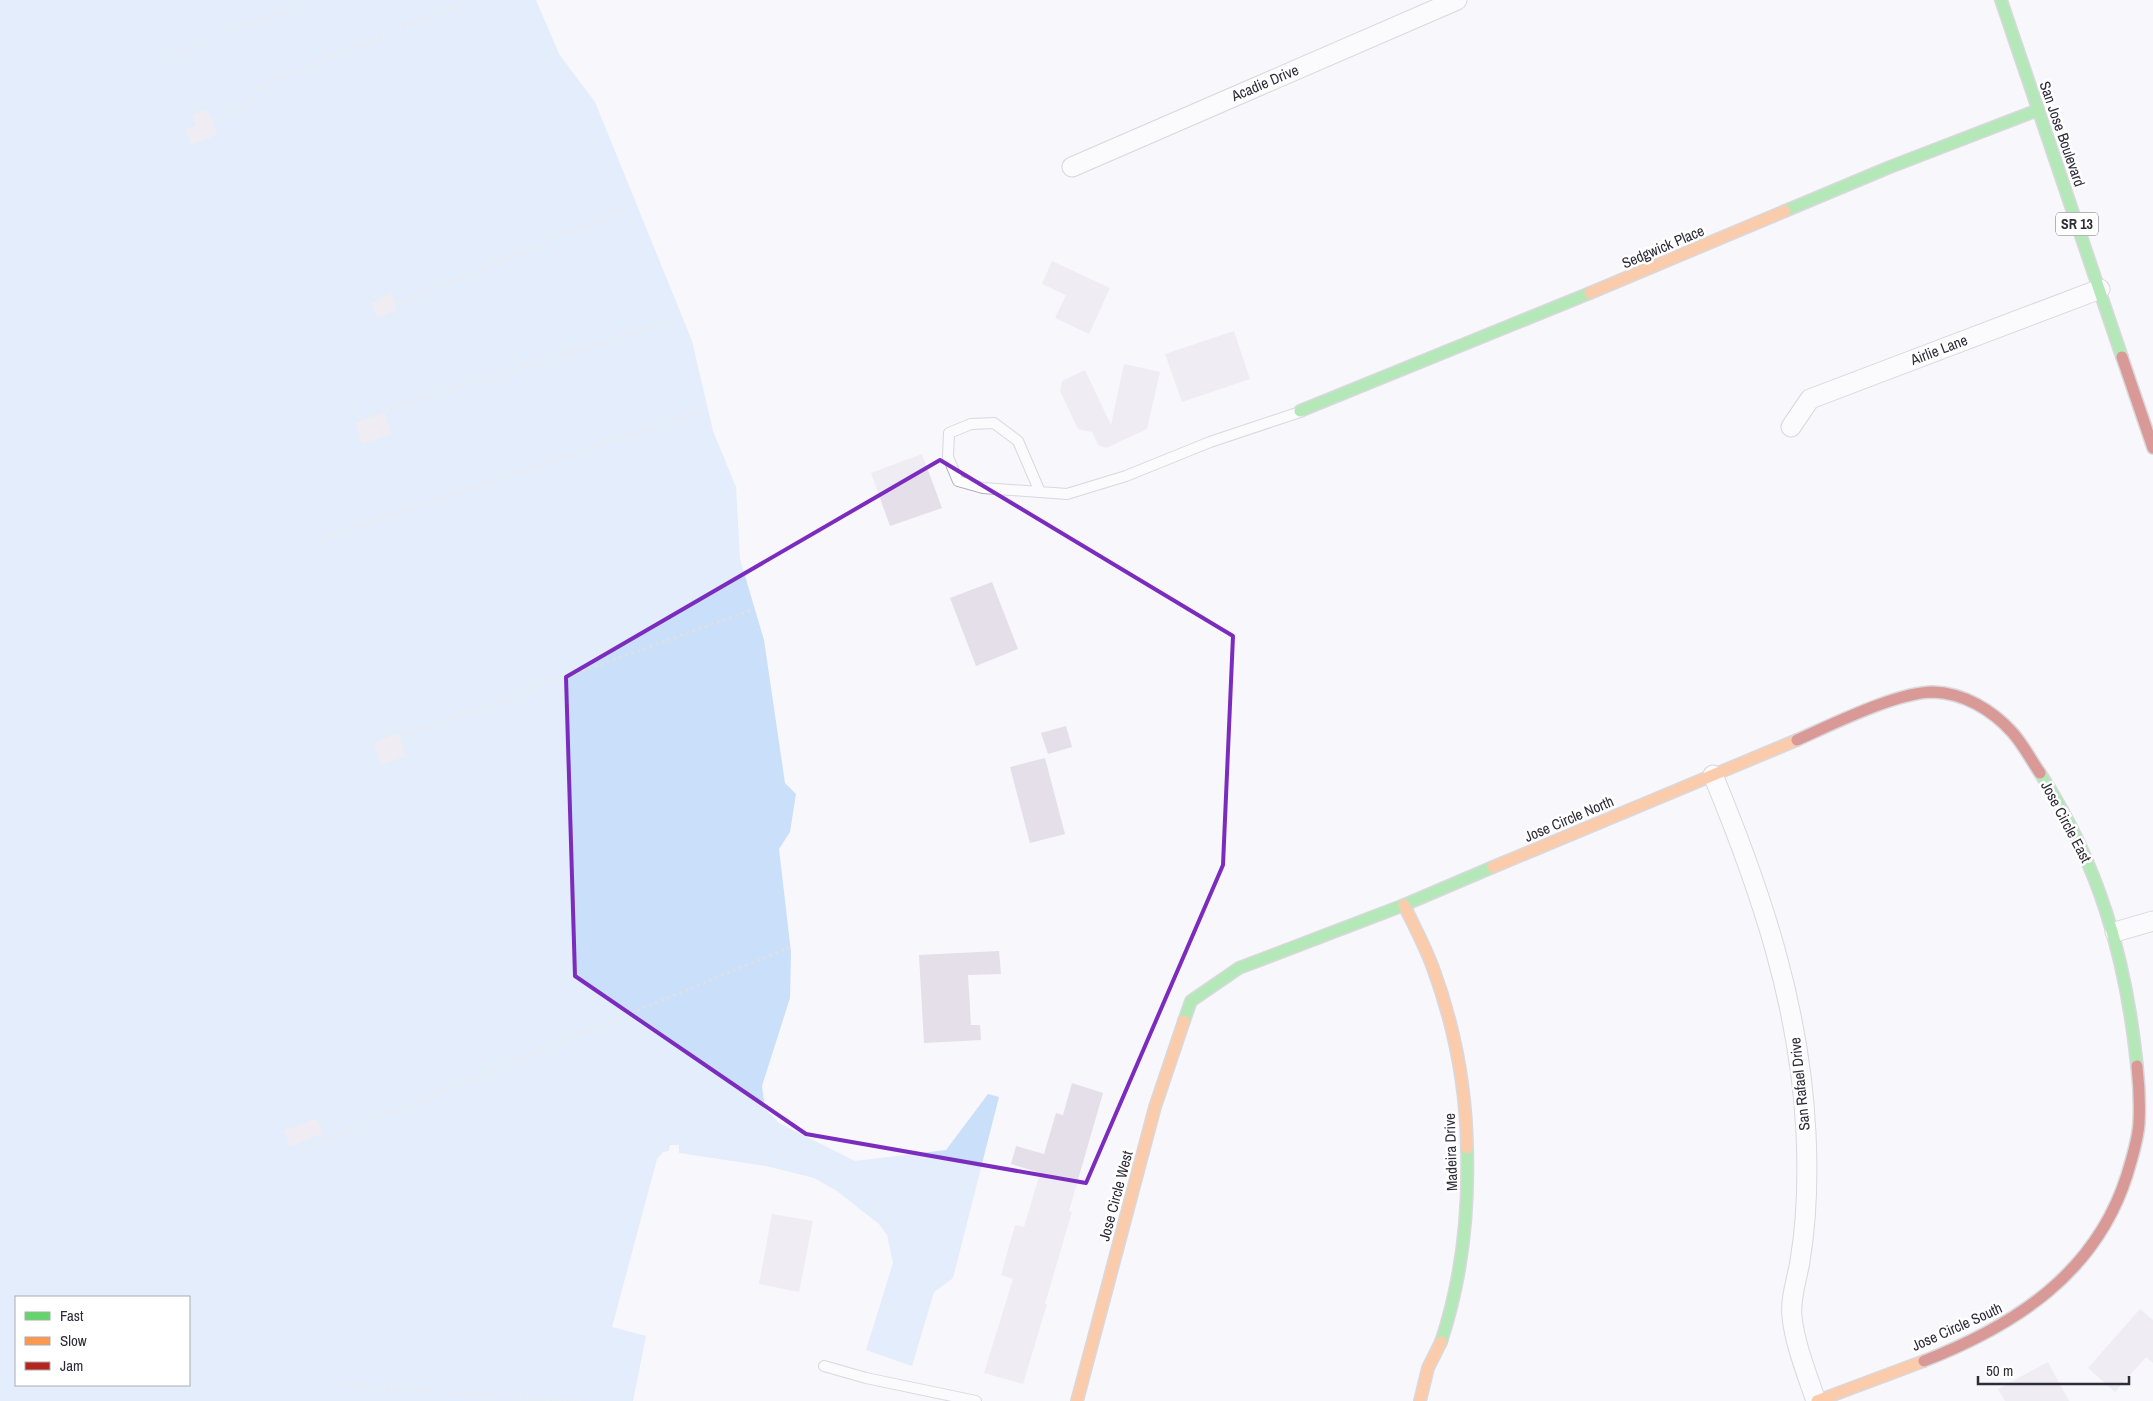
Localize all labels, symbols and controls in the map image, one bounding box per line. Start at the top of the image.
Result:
street label: Acadie Drive [1227,59,1302,106]
street label: San Jose Boulevard [2035,78,2090,189]
road number: SR 13 [2056,212,2098,235]
street label: Sedgwick Place [1618,220,1707,273]
street label: Airlie Lane [1906,329,1970,370]
street label: Jose Circle East [2036,777,2097,867]
street label: Jose Circle North [1521,790,1617,847]
street label: San Rafael Drive [1784,1036,1815,1132]
street label: Madeira Drive [1439,1113,1462,1191]
street label: Jose Circle West [1093,1148,1138,1243]
legend [15,1296,190,1386]
street label: Jose Circle South [1908,1297,2005,1356]
text: Fast [60,1305,84,1326]
text: Slow [60,1330,87,1351]
scale bar [1978,1354,2129,1386]
text: Jam [60,1355,83,1376]
text: 50 m [1986,1360,2013,1381]

